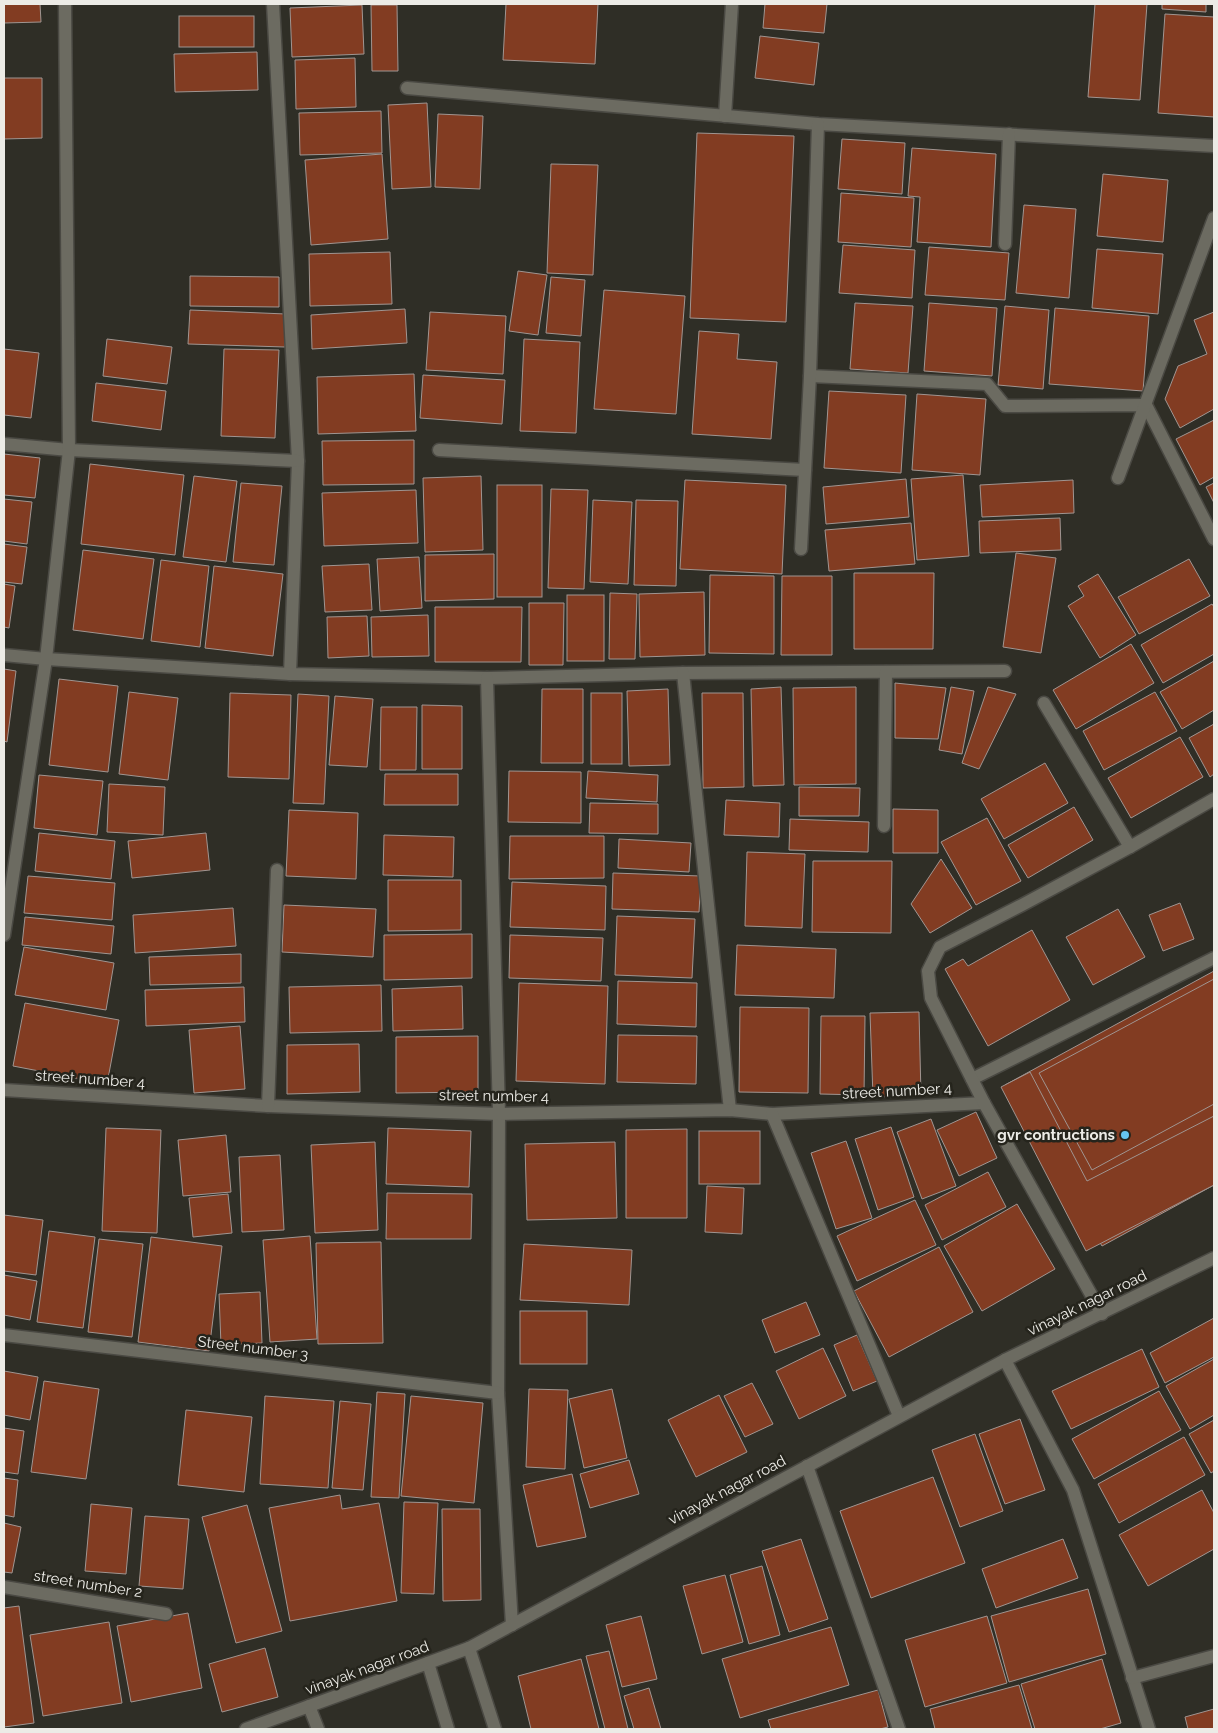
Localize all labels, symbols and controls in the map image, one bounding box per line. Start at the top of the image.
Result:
street label: street number 4 [34,1066,146,1092]
street label: street number 4 [842,1079,952,1103]
street label: street number 4 [439,1086,549,1106]
place label: gvr contructions [997,1126,1115,1144]
marker: gvr contructions [1119,1129,1131,1141]
street label: vinayak nagar road [1024,1266,1150,1340]
street label: Street number 3 [196,1332,310,1364]
street label: vinayak nagar road [665,1451,789,1529]
street label: street number 2 [32,1567,144,1602]
street label: vinayak nagar road [303,1637,431,1699]

